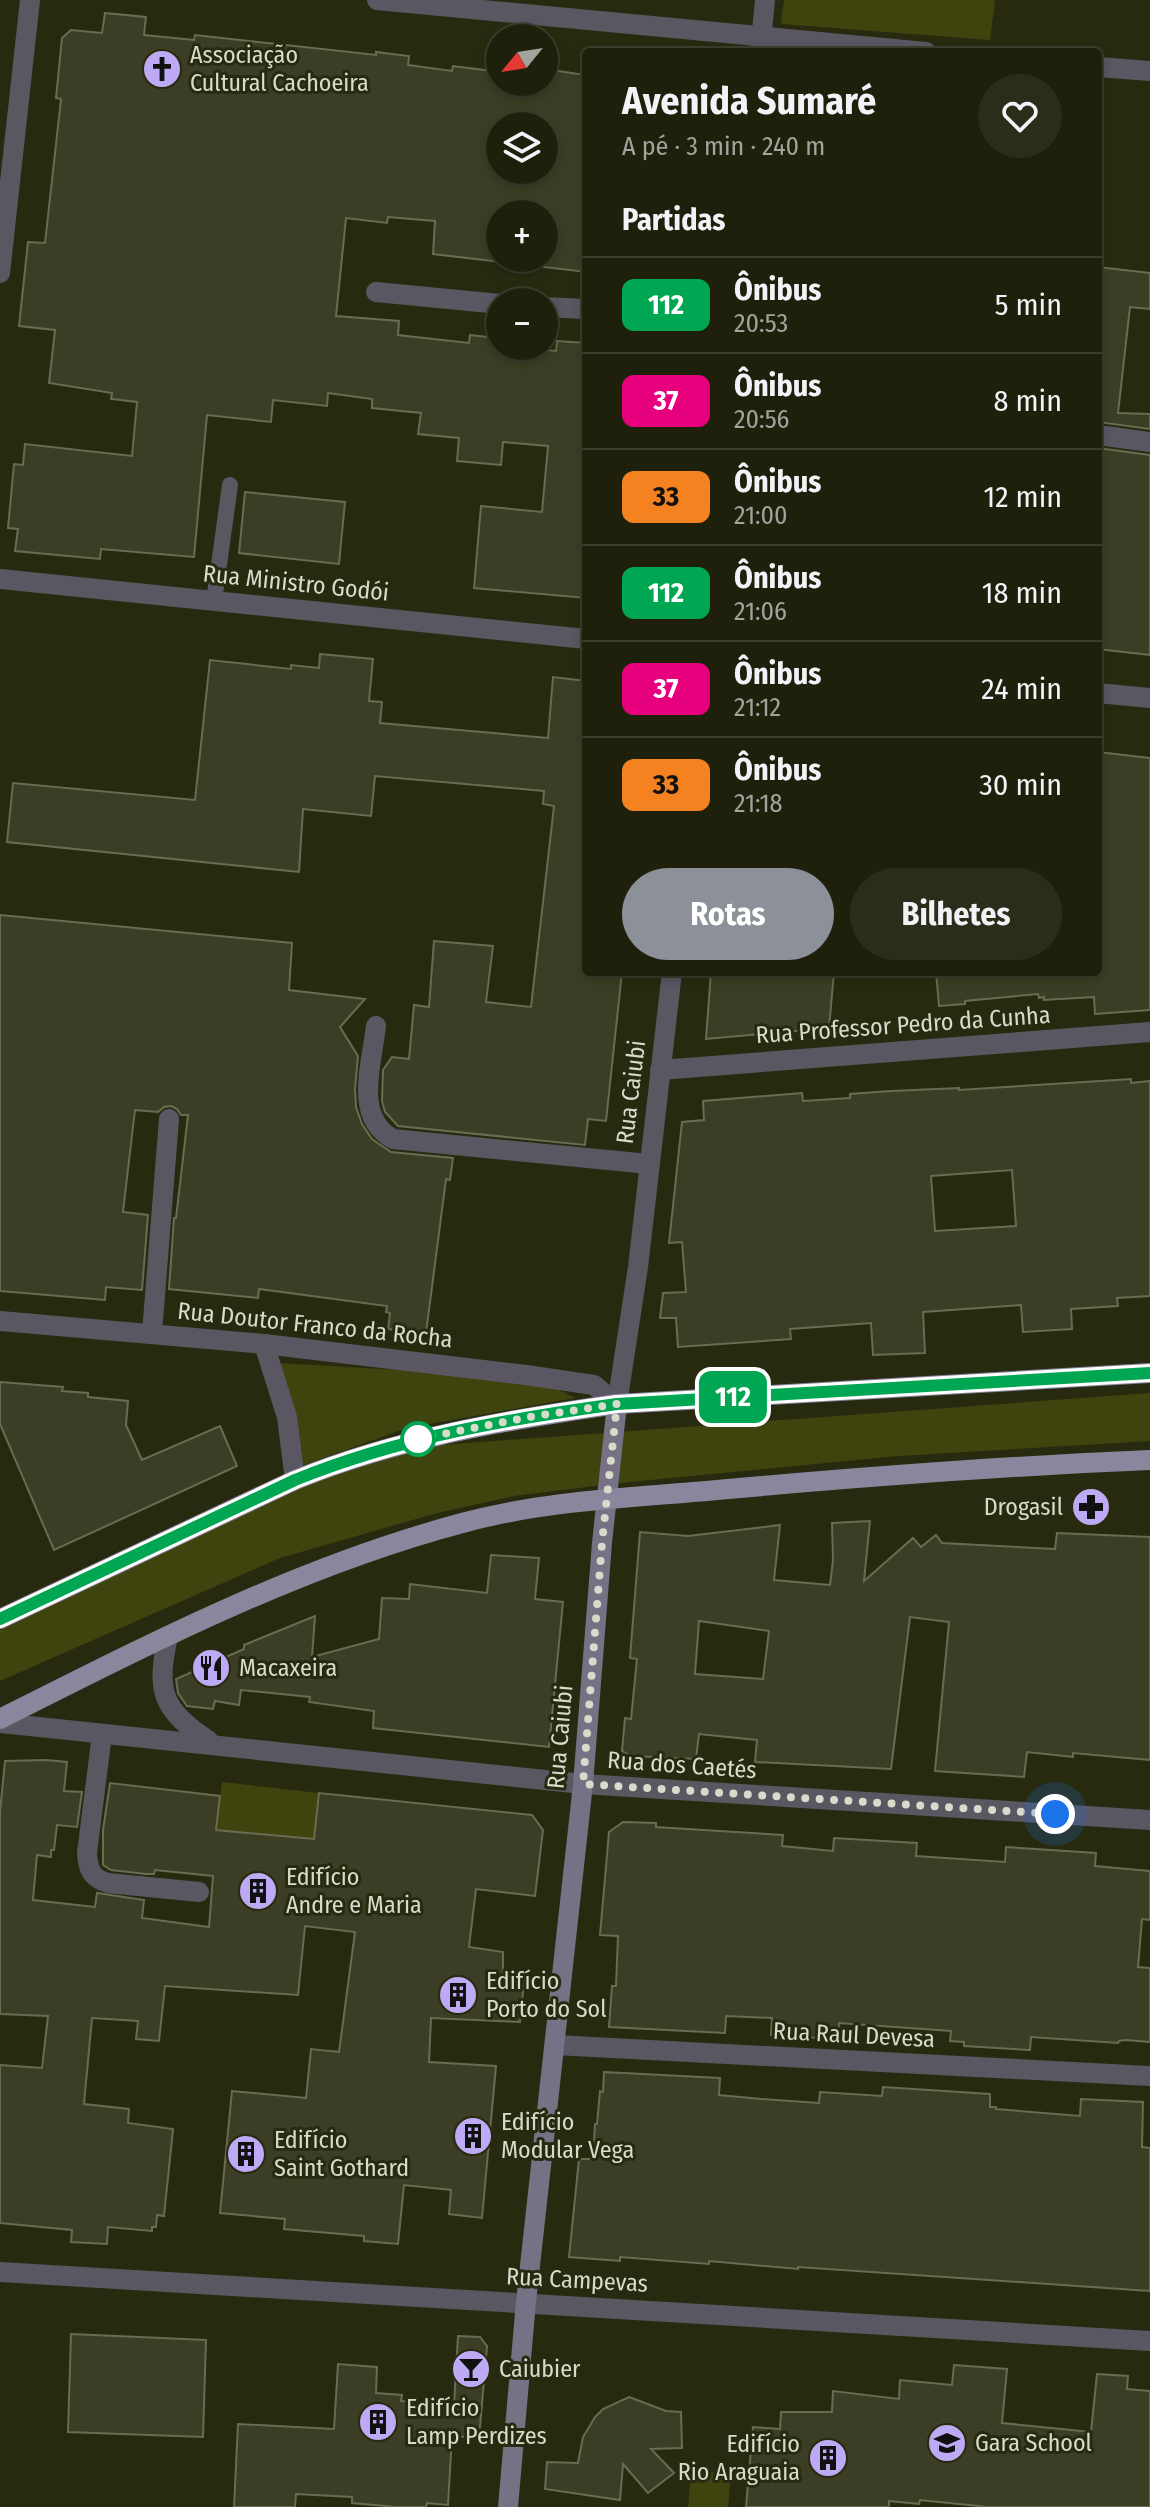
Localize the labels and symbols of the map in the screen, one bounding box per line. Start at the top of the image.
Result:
north arrow [486,24,558,96]
place label: Associação Cultural Cachoeira [190,41,369,97]
church icon: Associação Cultural Cachoeira [141,48,183,90]
street label: Rua Ministro Godói [202,559,390,607]
street label: Rua Professor Pedro da Cunha [755,1001,1051,1049]
street label: Rua Caiubi [611,1039,651,1145]
street label: Rua Doutor Franco da Rocha [176,1297,454,1353]
line badge: 112 [687,1371,779,1423]
unlabelled marker [401,1422,435,1456]
pharmacy icon: Drogasil [1070,1486,1112,1528]
place label: Drogasil [984,1493,1063,1521]
restaurant icon: Macaxeira [190,1647,232,1689]
place label: Macaxeira [239,1654,337,1682]
street label: Rua Caiubi [542,1684,578,1790]
street label: Rua dos Caetés [606,1746,758,1784]
your location [1035,1794,1075,1834]
place label: Edifício Andre e Maria [286,1863,422,1919]
building icon: Edifício Andre e Maria [237,1870,279,1912]
place label: Edifício Porto do Sol [486,1967,607,2023]
building icon: Edifício Porto do Sol [437,1974,479,2016]
street label: Rua Raul Devesa [772,2017,936,2053]
place label: Edifício Modular Vega [501,2108,634,2164]
building icon: Edifício Modular Vega [452,2115,494,2157]
place label: Edifício Saint Gothard [274,2126,409,2182]
building icon: Edifício Saint Gothard [225,2133,267,2175]
street label: Rua Campevas [505,2262,649,2298]
bar icon: Caiubier [450,2348,492,2390]
place label: Caiubier [499,2355,581,2383]
place label: Edifício Lamp Perdizes [406,2394,547,2450]
building icon: Edifício Lamp Perdizes [357,2401,399,2443]
school or university icon: Gara School [926,2422,968,2464]
place label: Gara School [975,2429,1092,2457]
place label: Edifício Rio Araguaia [678,2430,800,2486]
building icon: Edifício Rio Araguaia [807,2437,849,2479]

